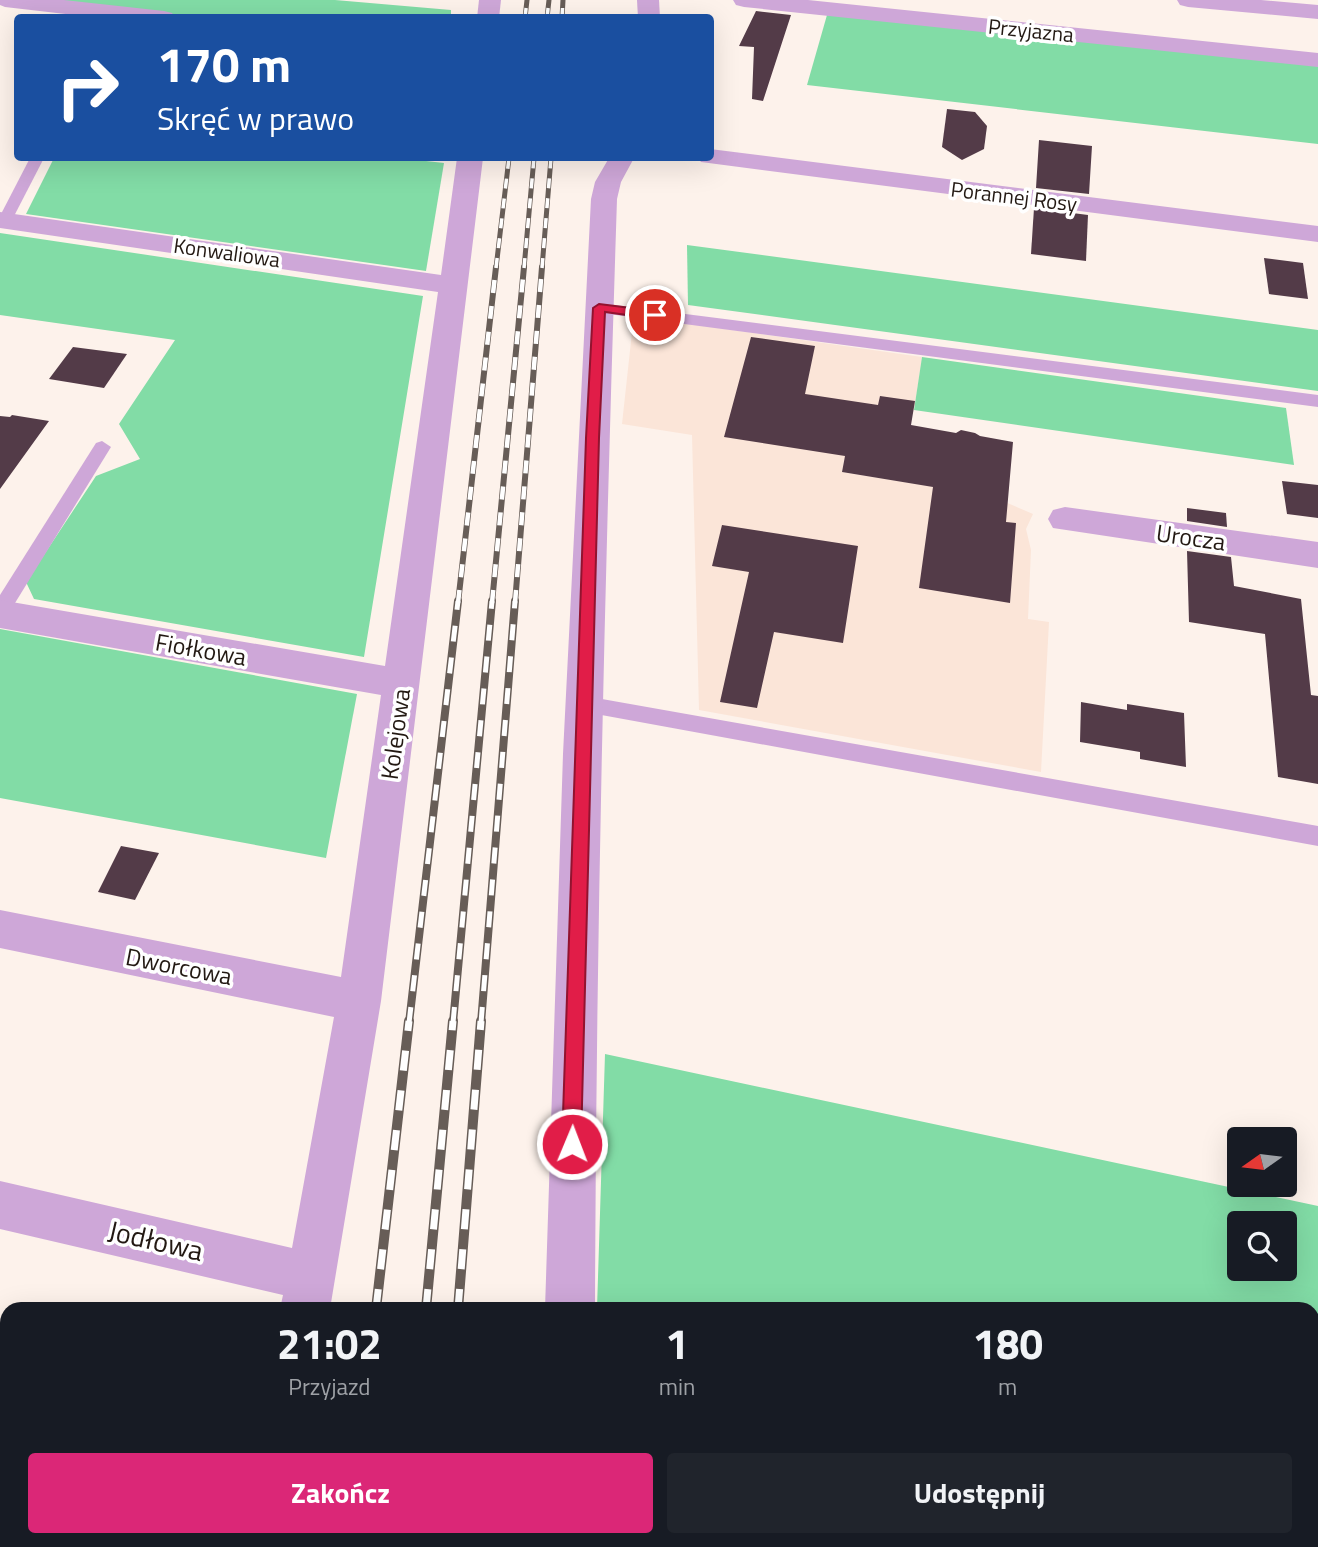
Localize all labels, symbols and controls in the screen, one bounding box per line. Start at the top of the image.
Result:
street label: Przyjazna [987,10,1076,50]
text: 170 m [157,26,291,101]
icon: right [42,42,133,133]
text: Skręć w prawo [157,94,354,142]
street label: Porannej Rosy [949,172,1079,220]
street label: Konwaliowa [172,229,283,275]
pin [625,285,685,345]
icon: arrive [636,296,674,334]
street label: Urocza [1154,514,1228,560]
street label: Fiołkowa [153,623,249,675]
street label: Kolejowa [371,686,419,782]
street label: Dworcowa [123,938,235,994]
position arrow [535,1107,609,1181]
north arrow [1227,1127,1297,1197]
map controls [1227,1127,1297,1281]
street label: Jodłowa [104,1208,208,1272]
button: search [1227,1211,1297,1281]
text: 21:02 [277,1311,382,1375]
text: 1 [665,1311,689,1375]
text: 180 [972,1311,1043,1375]
text: Przyjazd [288,1369,371,1404]
text: min [659,1369,695,1404]
text: m [998,1369,1017,1404]
button: Zakończ [28,1453,653,1533]
button: Udostępnij [667,1453,1292,1533]

